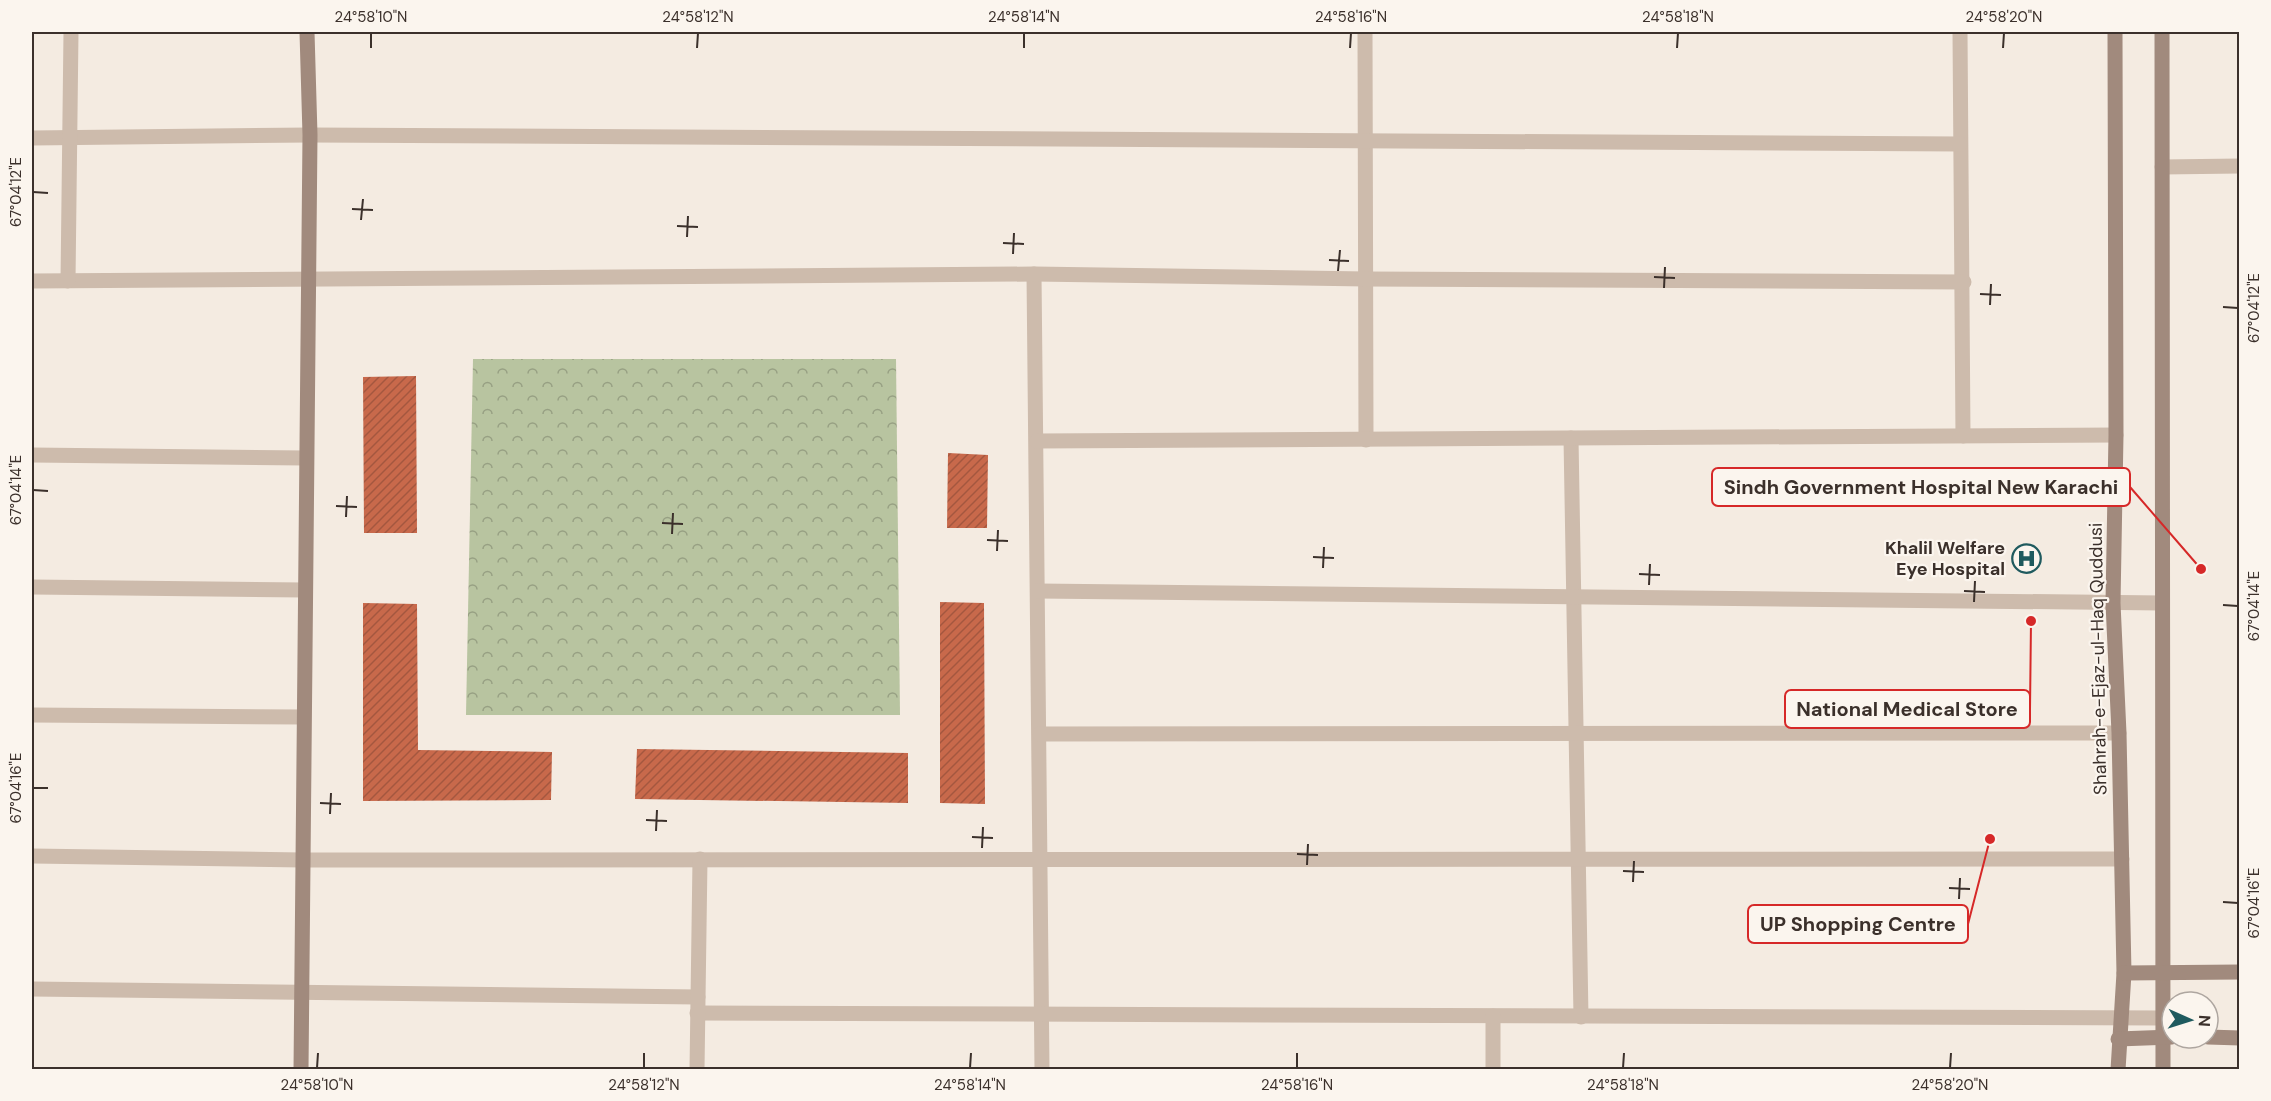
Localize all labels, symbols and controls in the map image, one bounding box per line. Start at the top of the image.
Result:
text: 24°58'10"N [335,7,407,27]
text: 24°58'12"N [662,7,734,27]
text: 24°58'14"N [988,7,1060,27]
text: 24°58'16"N [1315,7,1387,27]
text: 24°58'18"N [1642,7,1714,27]
text: 24°58'20"N [1966,7,2042,27]
text: 67°04'12"E [6,157,26,227]
text: 67°04'12"E [2244,273,2264,343]
text: 67°04'14"E [6,455,26,525]
callout: Sindh Government Hospital New Karachi [1712,468,2130,506]
text: Sindh Government Hospital New Karachi [1724,474,2118,500]
street label: Shahrah-e-Ejaz-ul-Haq Quddusi [2084,523,2112,795]
place label: Khalil Welfare Eye Hospital [1885,536,2005,581]
hospital icon: Khalil Welfare Eye Hospital [2010,542,2042,574]
text: 67°04'14"E [2244,571,2264,641]
callout: National Medical Store [1785,690,2030,728]
text: National Medical Store [1796,696,2018,722]
text: 67°04'16"E [6,753,26,823]
text: 67°04'16"E [2244,868,2264,938]
callout: UP Shopping Centre [1748,905,1968,943]
text: UP Shopping Centre [1760,911,1956,937]
north arrow [2160,990,2220,1050]
text: N [2194,1014,2215,1027]
text: 24°58'10"N [281,1075,353,1095]
text: 24°58'12"N [608,1075,680,1095]
text: 24°58'14"N [934,1075,1006,1095]
text: 24°58'16"N [1261,1075,1333,1095]
text: 24°58'18"N [1587,1075,1659,1095]
text: 24°58'20"N [1912,1075,1988,1095]

